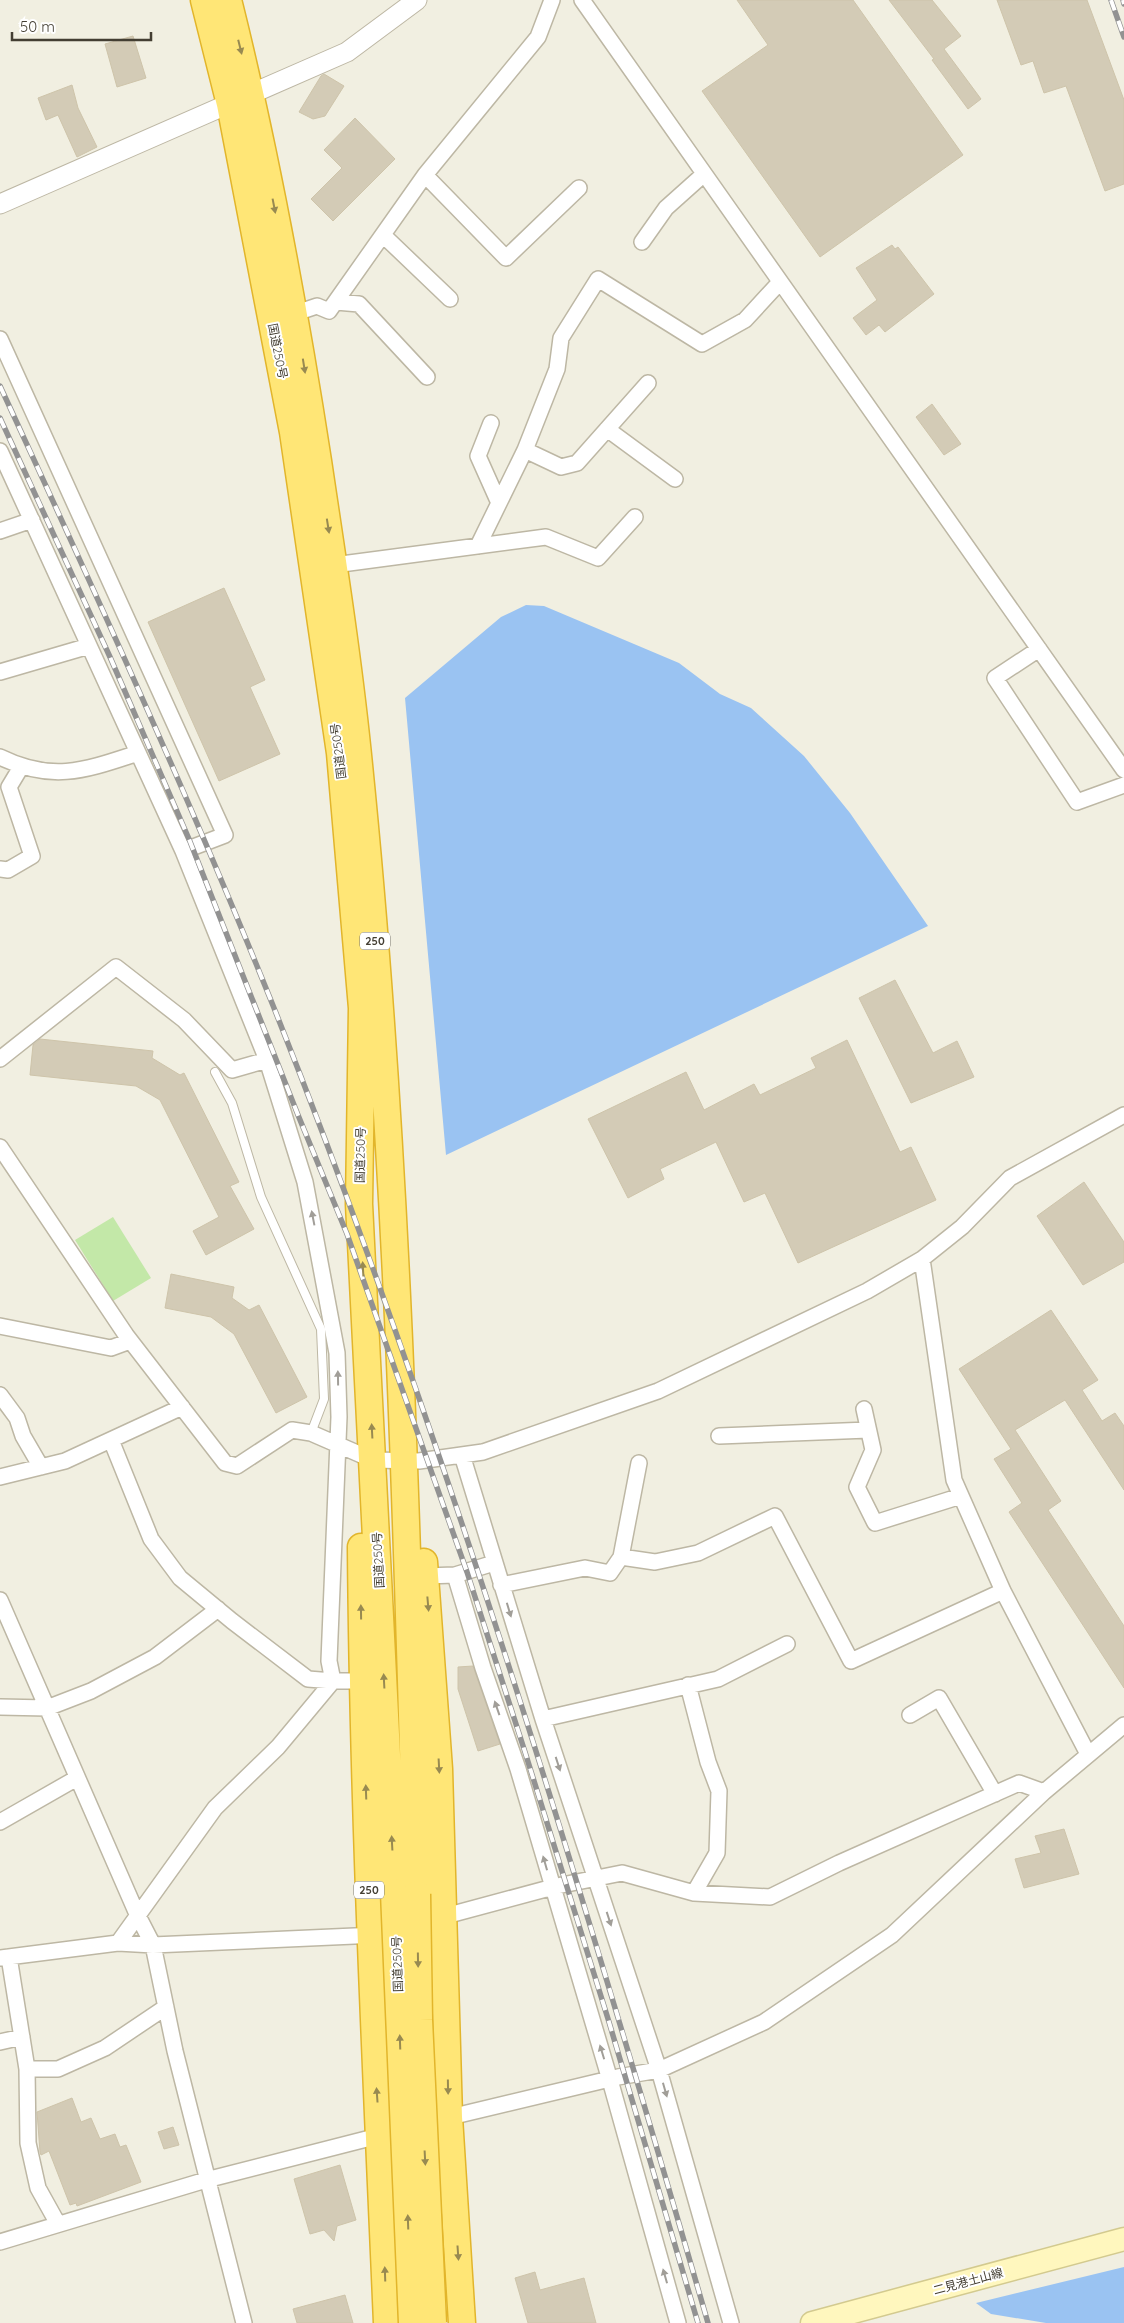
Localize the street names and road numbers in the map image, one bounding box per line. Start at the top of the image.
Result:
street label: 国道250号 [265,322,291,380]
street label: 国道250号 [327,722,349,780]
road number: 250 [360,932,390,949]
street label: 国道250号 [352,1127,368,1183]
street label: 国道250号 [369,1531,387,1589]
road number: 250 [354,1882,384,1898]
street label: 国道250号 [389,1936,405,1992]
street label: 二見港土山線 [931,2264,1005,2298]

